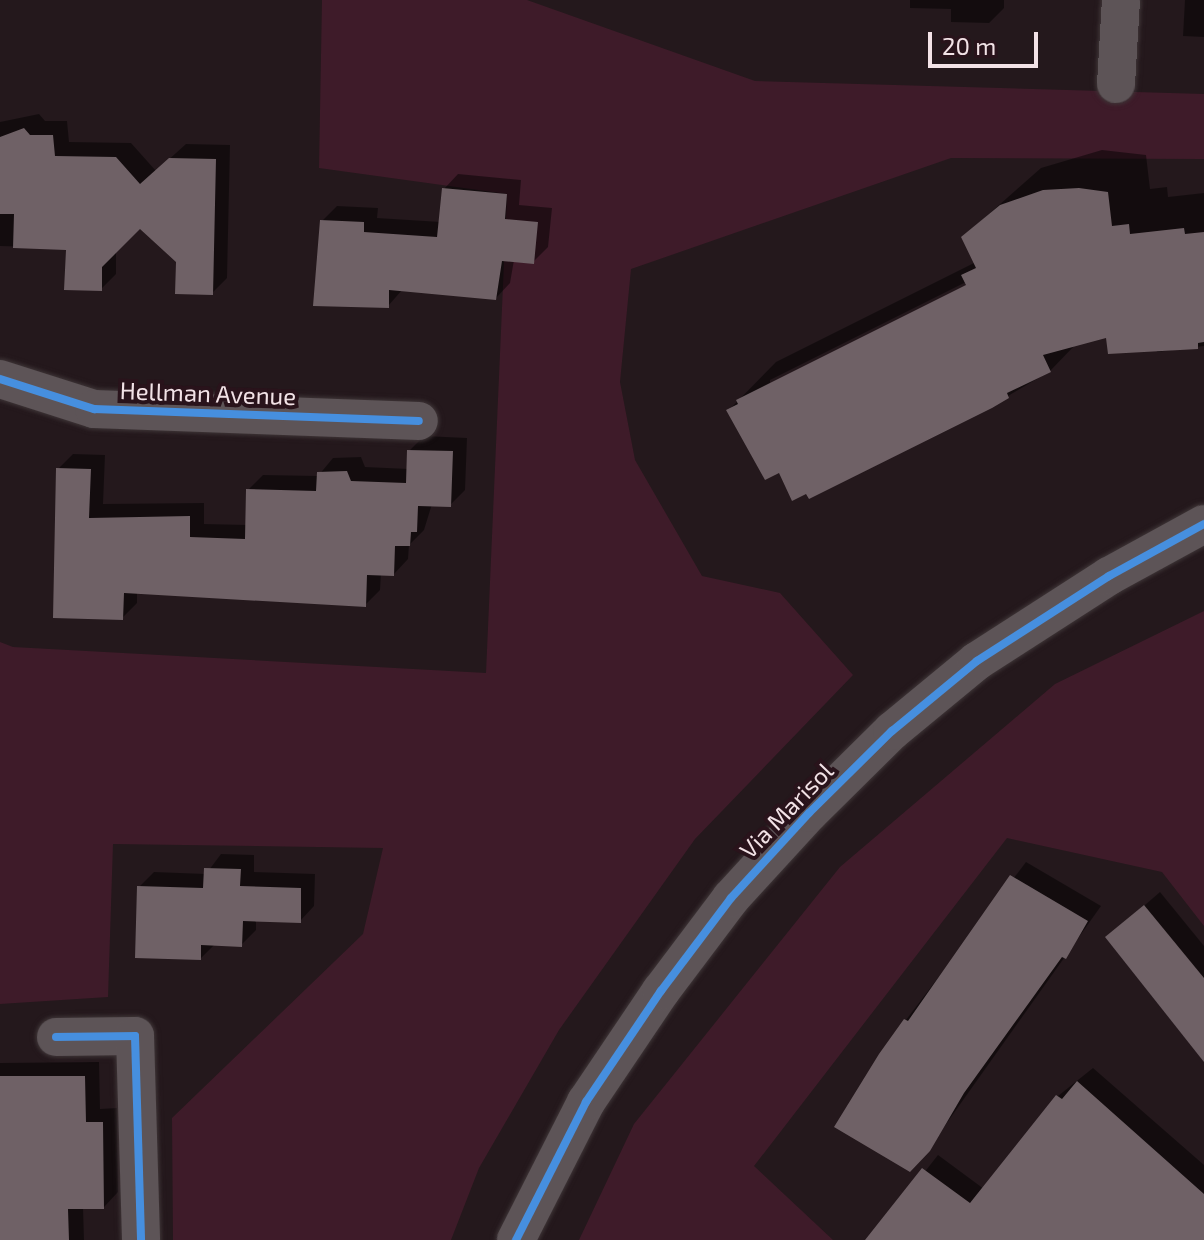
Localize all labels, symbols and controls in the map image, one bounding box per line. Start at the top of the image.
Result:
scale bar [932,16,1042,66]
text: 20 m [942,31,996,60]
street label: Hellman Avenue [119,376,297,410]
street label: Via Marisol [733,756,839,864]

